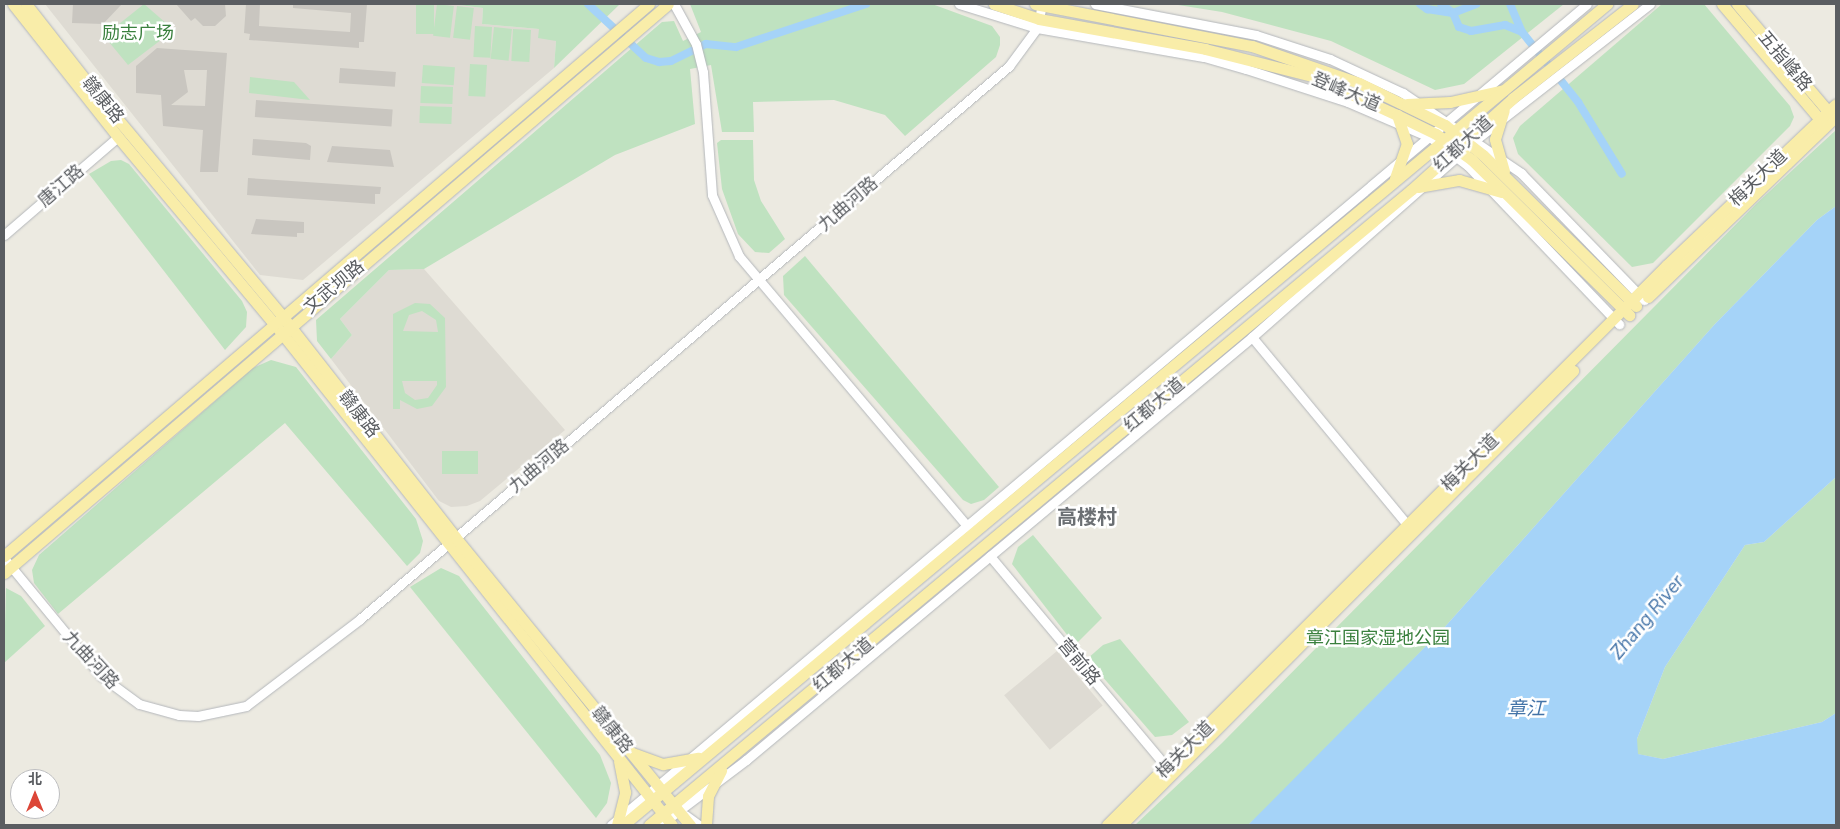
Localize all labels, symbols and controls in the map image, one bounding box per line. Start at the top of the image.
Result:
park label: 励志广场 [102,22,174,44]
street label: 五指峰路 [1754,26,1816,96]
street label: 登峰大道 [1309,68,1383,116]
street label: 赣康路 [78,72,128,128]
street label: 红都大道 [1429,112,1497,176]
street label: 梅关大道 [1725,145,1791,211]
street label: 唐江路 [34,160,88,212]
street label: 九曲河路 [814,172,882,236]
street label: 文武坝路 [299,256,369,318]
street label: 红都大道 [1119,374,1189,436]
street label: 赣康路 [334,386,384,442]
street label: 梅关大道 [1437,430,1503,496]
street label: 九曲河路 [504,435,574,497]
district label: 高楼村 [1057,505,1117,529]
water label: Zhang River [1606,571,1690,665]
street label: 九曲河路 [59,626,123,694]
park label: 章江国家湿地公园 [1306,627,1450,649]
street label: 红都大道 [808,634,878,696]
street label: 营前路 [1053,634,1105,690]
water label: 章江 [1507,699,1545,721]
street label: 赣康路 [587,702,637,758]
street label: 梅关大道 [1152,717,1218,783]
north arrow [10,769,60,819]
text: 北 [28,770,42,789]

